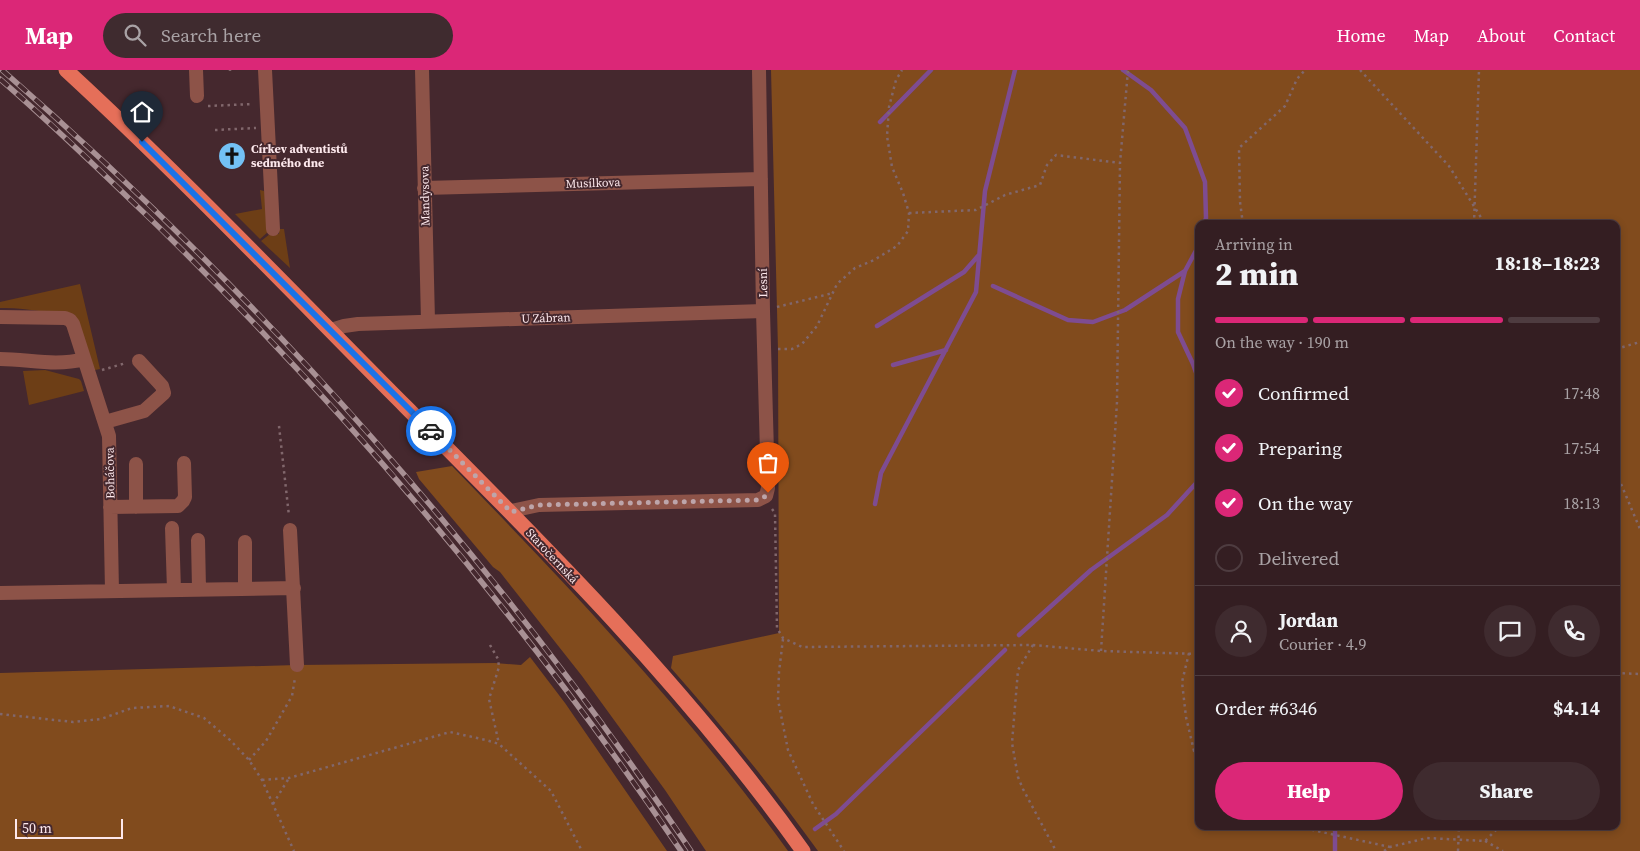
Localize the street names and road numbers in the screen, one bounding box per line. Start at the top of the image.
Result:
street label: Mandysova [416,165,434,226]
street label: Musílkova [565,174,622,192]
street label: Lesní [755,268,771,298]
street label: U Zábran [521,309,571,327]
street label: Boháčova [102,446,118,499]
street label: Staročernská [522,525,582,588]

